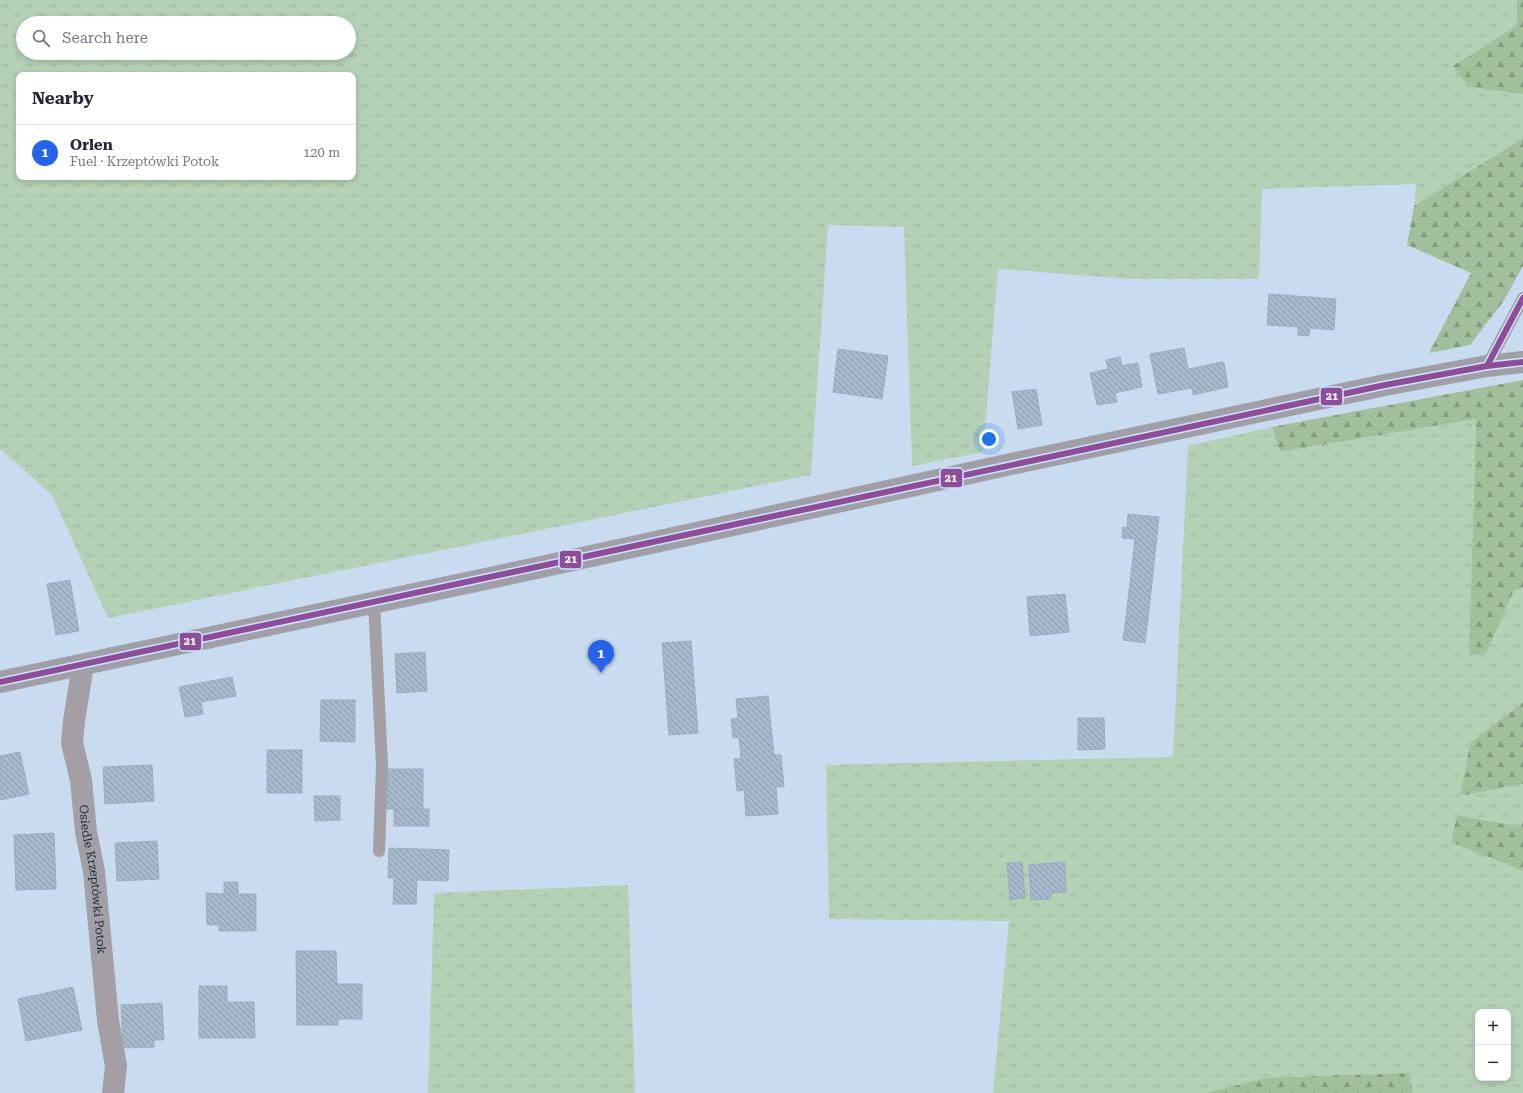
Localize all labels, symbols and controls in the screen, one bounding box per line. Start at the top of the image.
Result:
search box [16,16,356,60]
icon: search [30,27,52,49]
text: Search here [62,29,148,47]
text: Nearby [32,88,94,108]
text: Orlen [70,136,113,154]
text: 1 [41,145,49,160]
text: 120 m [303,145,340,160]
text: Fuel · Krzeptówki Potok [70,154,219,169]
line badge: 21 [1320,387,1343,406]
text: 21 [1326,390,1338,403]
your location [979,429,999,449]
line badge: 21 [940,468,963,488]
text: 21 [945,472,957,485]
line badge: 21 [559,550,582,569]
text: 21 [565,553,577,566]
line badge: 21 [179,632,202,651]
text: 21 [184,635,196,648]
pin: 1 [588,640,614,673]
street label: Osiedle Krzeptówki Potok [76,804,109,955]
map controls [1475,1009,1511,1081]
button: + [1475,1009,1511,1045]
button: − [1475,1045,1511,1081]

